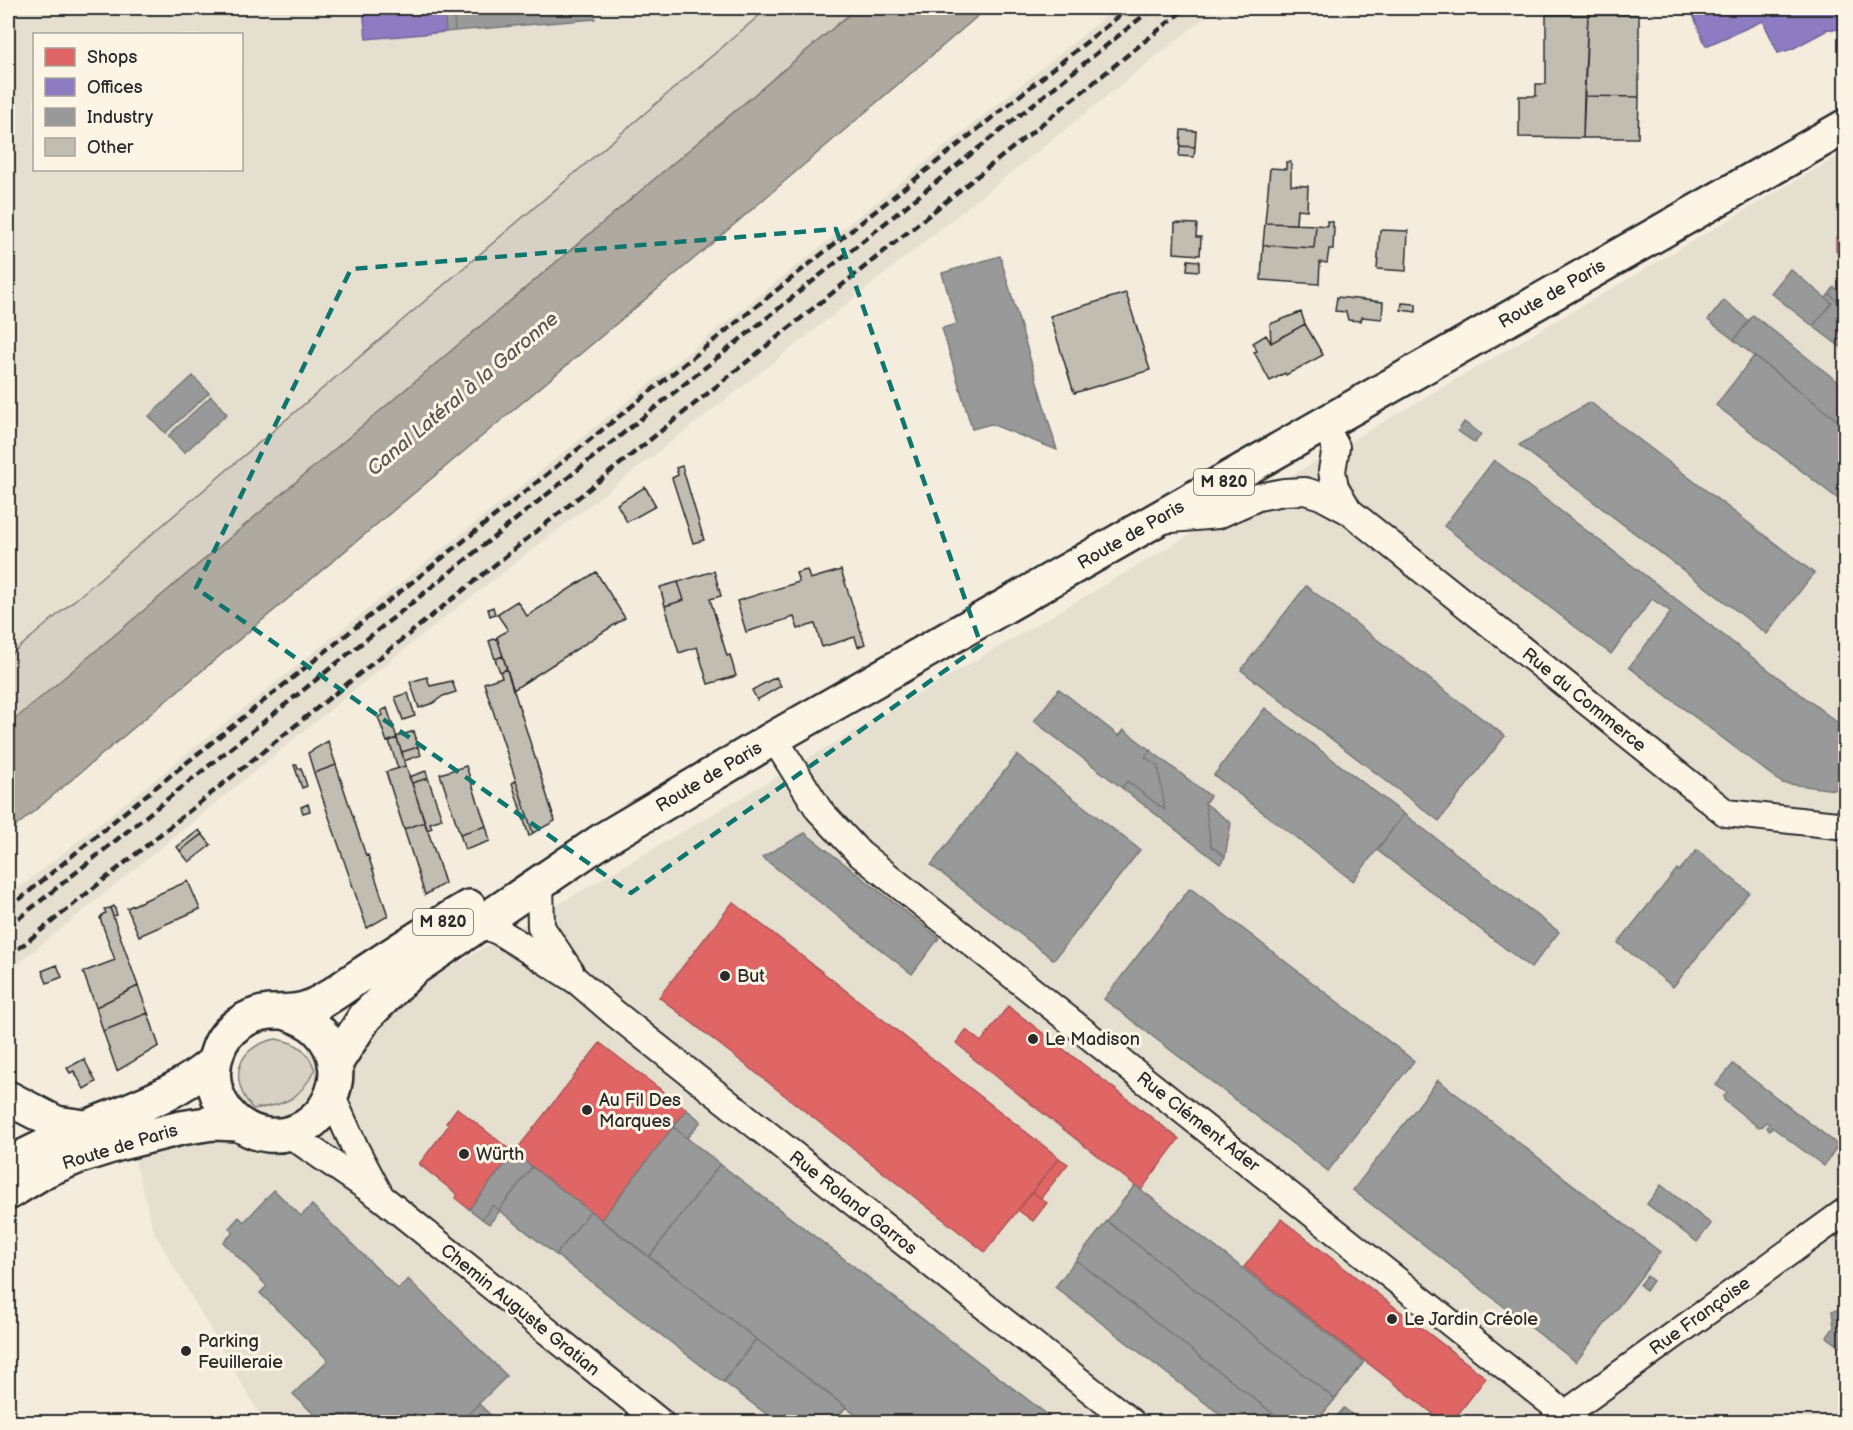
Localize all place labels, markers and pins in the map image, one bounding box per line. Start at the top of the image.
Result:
place label: But [737,966,765,987]
marker: But [718,969,732,983]
place label: Le Madison [1045,1029,1140,1050]
marker: Le Madison [1026,1032,1040,1046]
place label: Au Fil Des Marques [599,1090,681,1132]
marker: Au Fil Des Marques [580,1103,594,1117]
place label: Würth [476,1144,524,1165]
marker: Würth [457,1147,471,1161]
place label: Le Jardin Créole [1404,1309,1538,1330]
marker: Le Jardin Créole [1385,1312,1399,1326]
place label: Parking Feuilleraie [198,1331,283,1373]
marker: Parking Feuilleraie [179,1344,193,1358]

